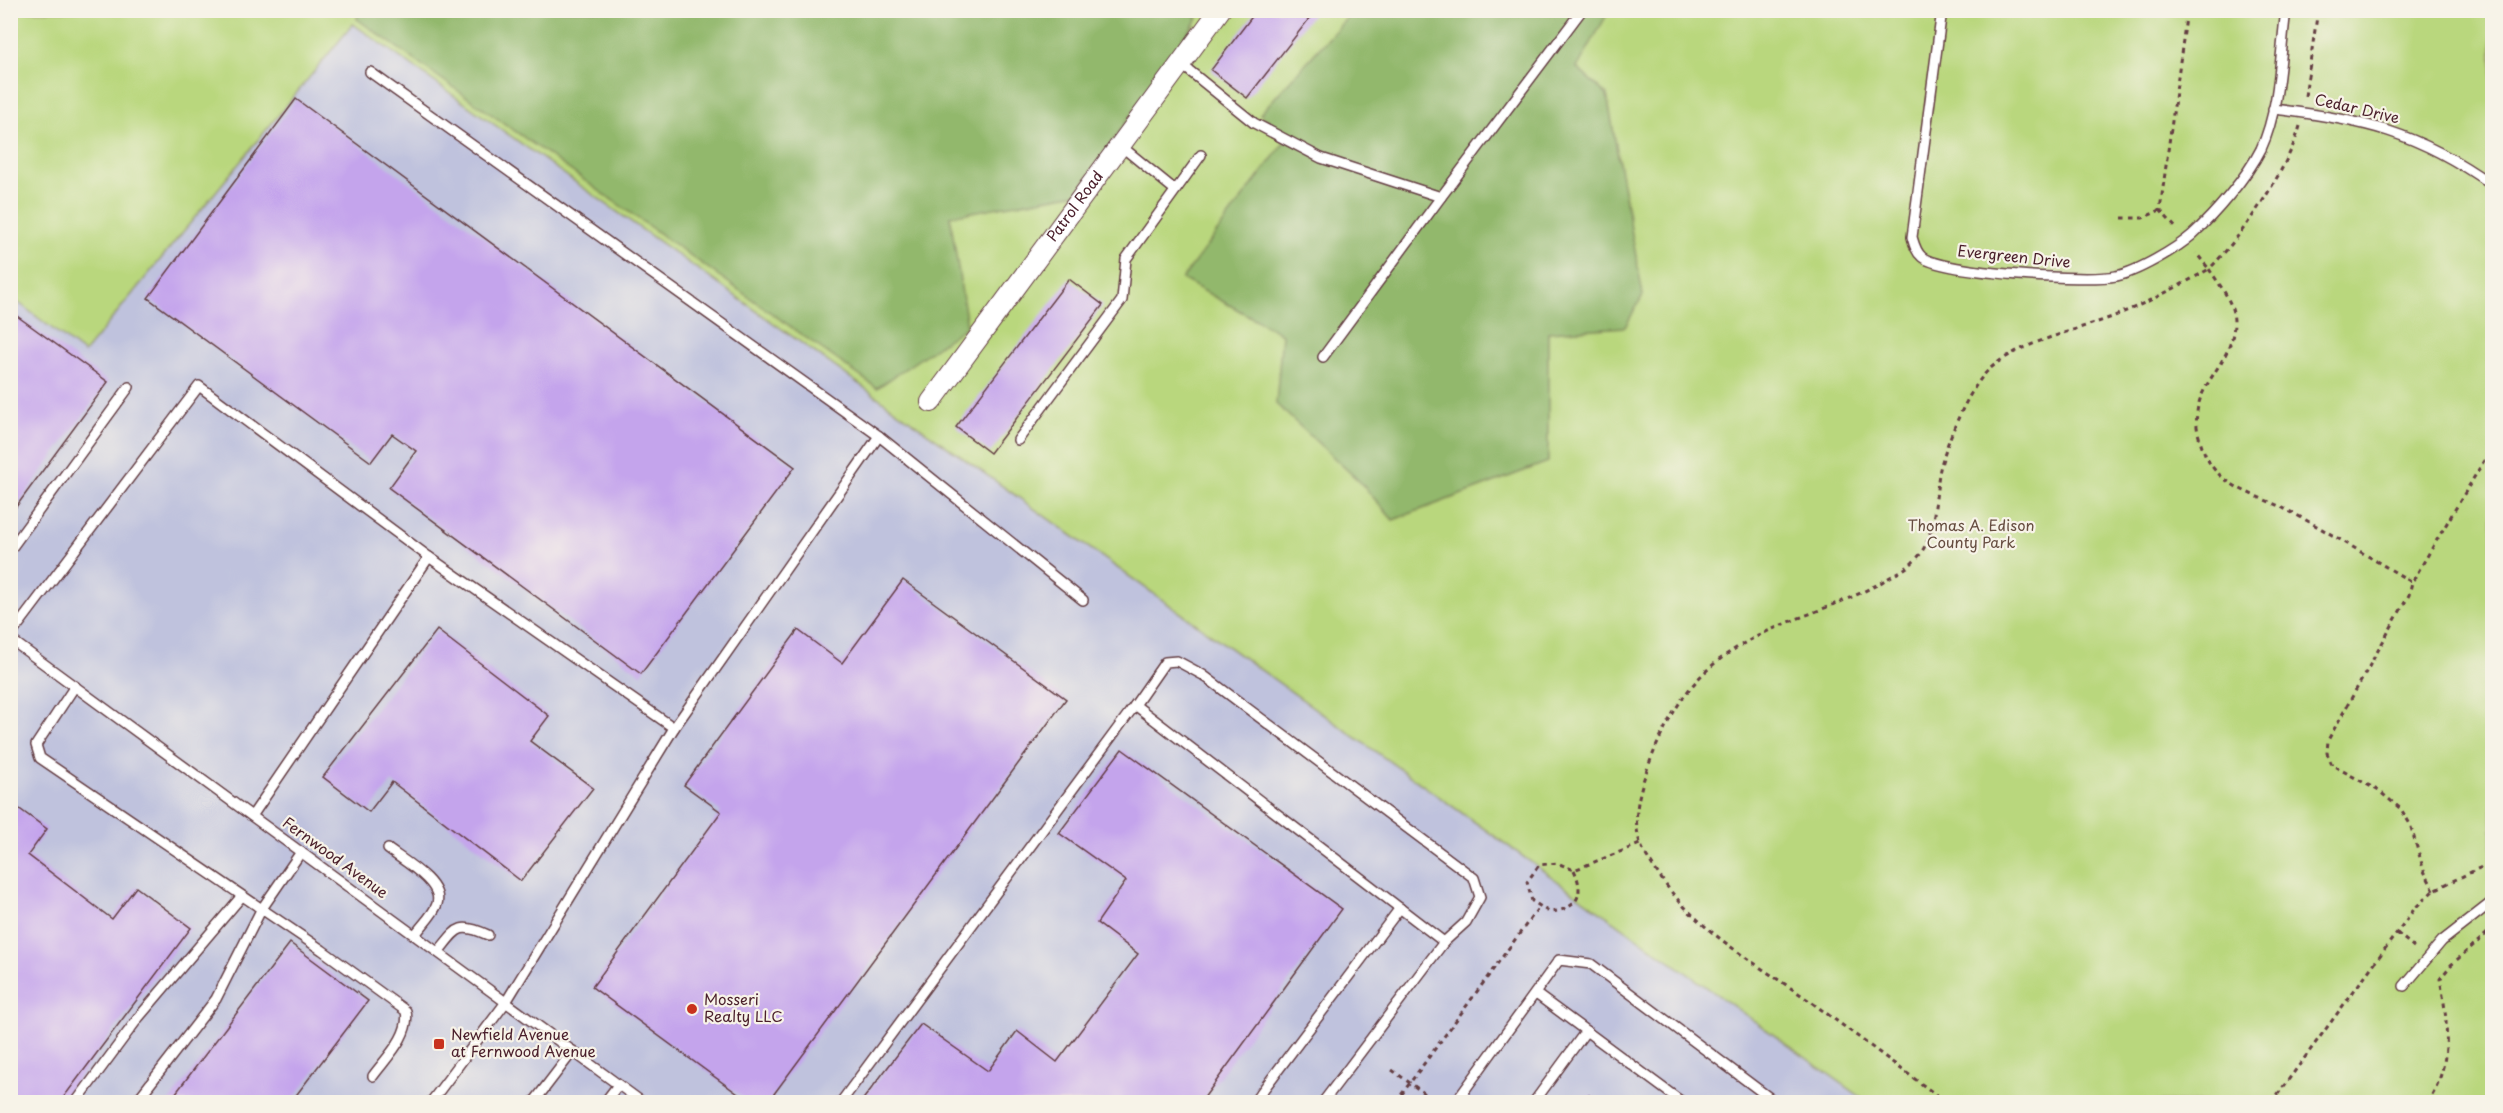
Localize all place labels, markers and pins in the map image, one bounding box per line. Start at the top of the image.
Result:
place label: Mosseri Realty LLC [704,987,783,1027]
marker: Mosseri Realty LLC [685,1002,699,1016]
place label: Newfield Avenue at Fernwood Avenue [451,1022,596,1062]
marker: Newfield Avenue at Fernwood Avenue [432,1037,446,1051]

